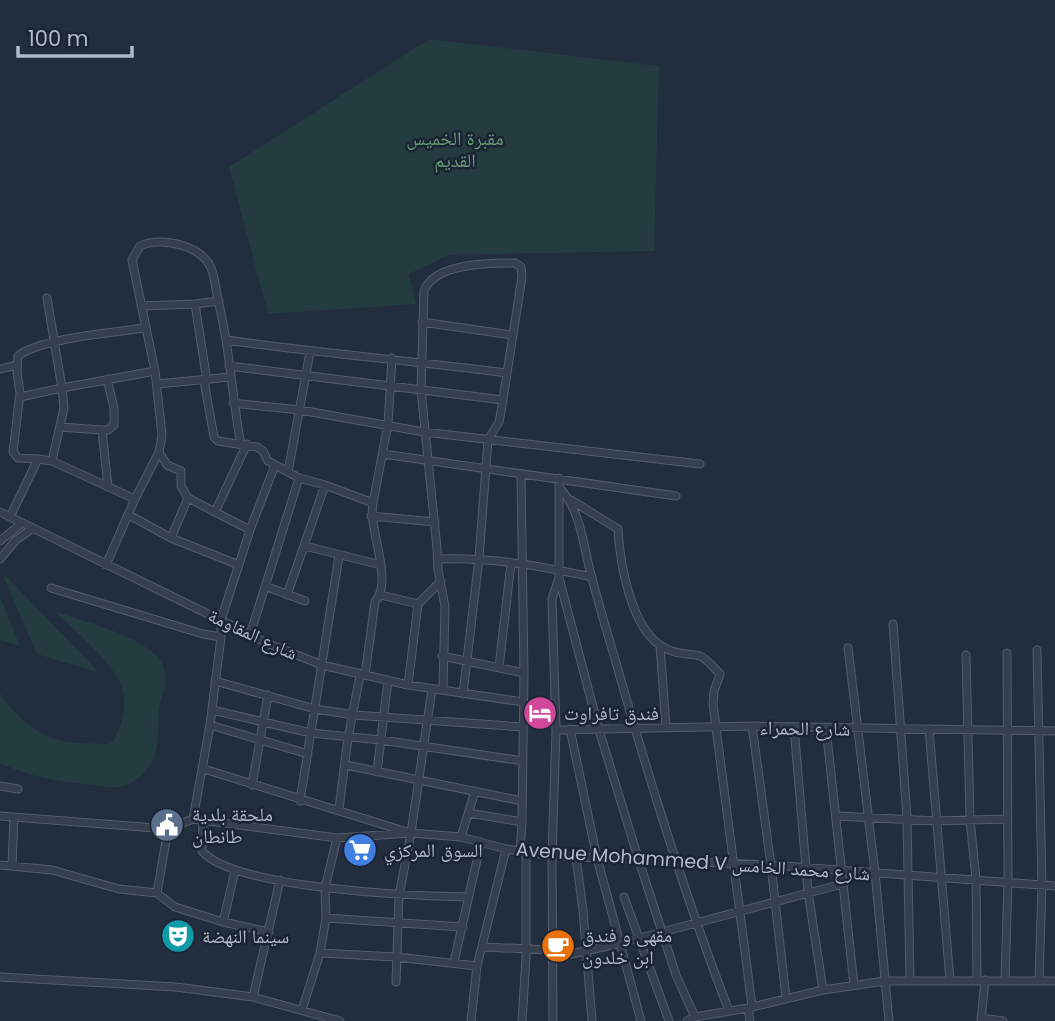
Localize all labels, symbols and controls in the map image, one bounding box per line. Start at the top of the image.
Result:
scale bar [18,14,131,58]
text: 100 m [28,24,88,53]
park label: مقبرة الخميس القديم [406,125,504,174]
street label: شارع المقاومة [204,602,302,667]
hotel icon: فندق تافراوت [521,694,559,732]
place label: فندق تافراوت [564,700,659,727]
street label: شارع الحمراء [759,714,851,743]
place label: ملحقة بلدية طانطان [192,801,273,850]
public building icon: ملحقة بلدية طانطان [148,806,186,844]
supermarket icon: السوق المركزي [341,831,379,869]
street label: Avenue Mohammed V شارع محمد الخامس [515,836,871,887]
place label: السوق المركزي [384,837,483,866]
theatre icon: سينما النهضة [159,917,197,955]
place label: مقهى و فندق ابن خلدون [582,922,672,971]
place label: سينما النهضة [202,923,289,950]
cafe icon: مقهى و فندق ابن خلدون [539,927,577,965]

